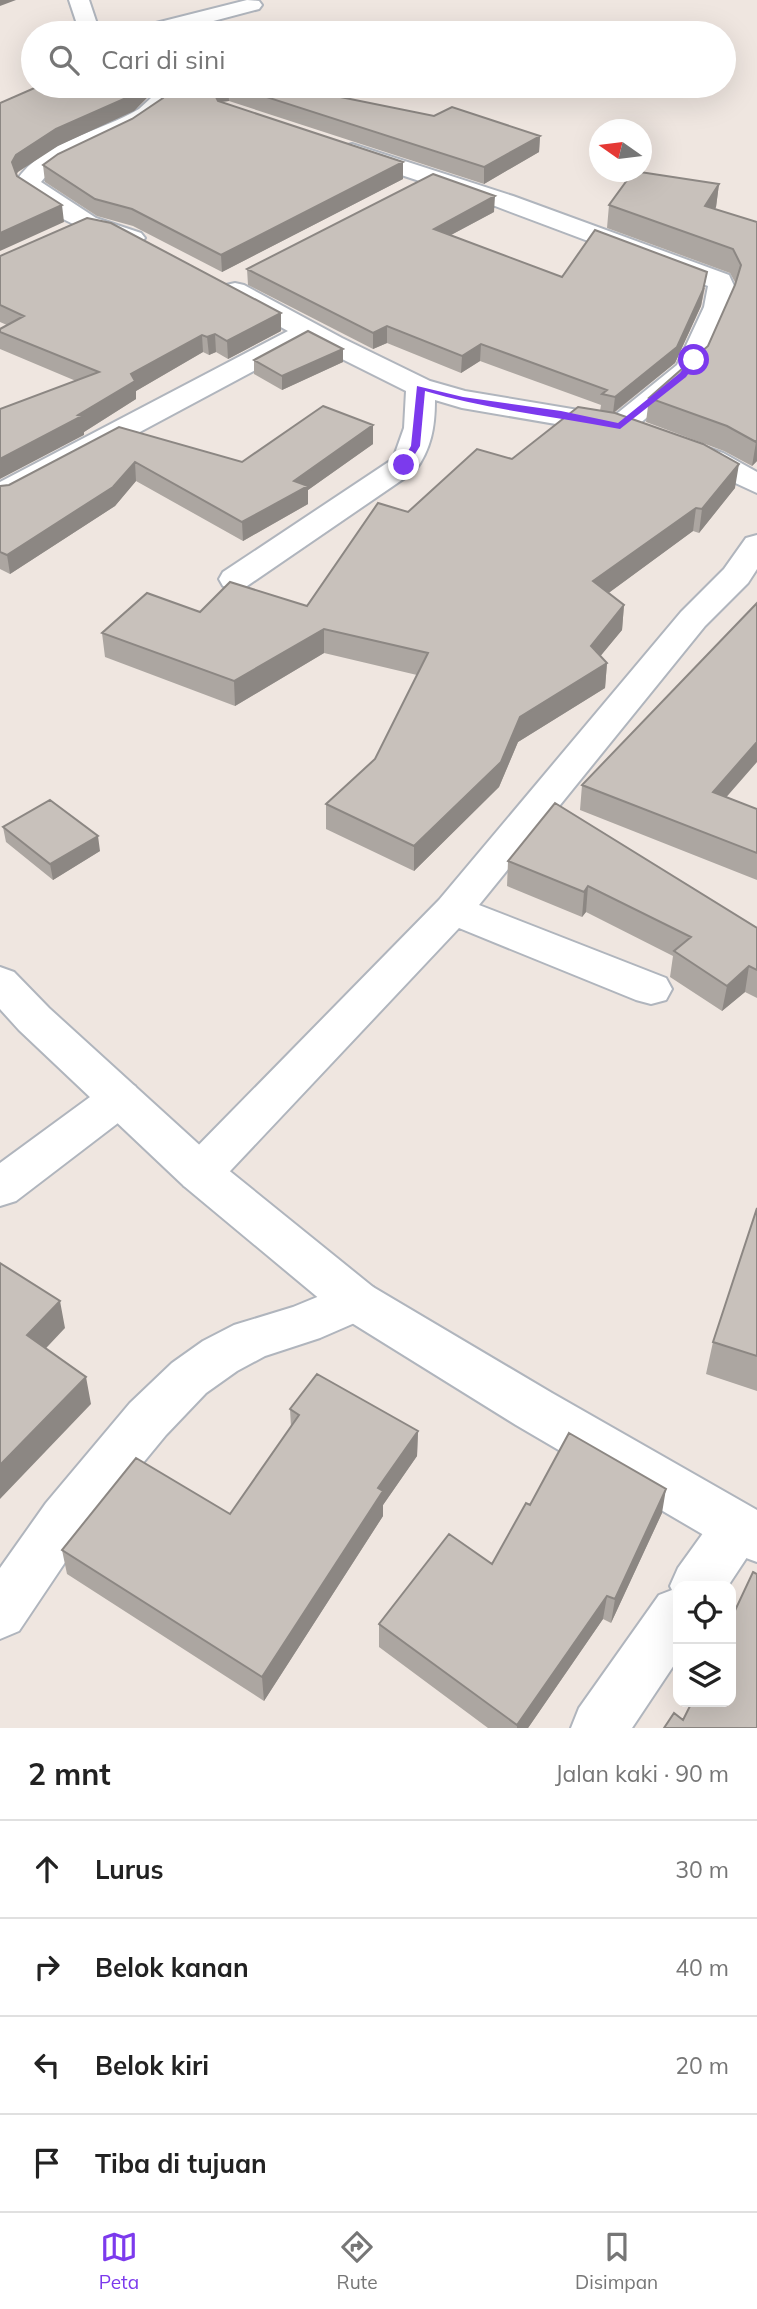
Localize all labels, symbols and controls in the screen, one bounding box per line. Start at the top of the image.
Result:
search box [21,21,736,98]
icon: search [45,41,83,79]
text: Cari di sini [101,43,225,76]
north arrow [589,119,652,182]
route start [678,344,709,375]
route end [388,449,419,480]
map controls [673,1581,736,1707]
button: locate [673,1581,736,1644]
button: layers [673,1644,736,1707]
text: 2 mnt [28,1755,111,1793]
text: Jalan kaki · 90 m [555,1759,729,1788]
icon: ahead [28,1850,66,1888]
text: Lurus [95,1853,164,1886]
text: 30 m [675,1855,729,1884]
icon: right [28,1948,66,1986]
text: Belok kanan [95,1951,249,1984]
text: 40 m [675,1953,729,1982]
icon: left [28,2046,66,2084]
text: Belok kiri [95,2049,209,2082]
text: 20 m [675,2051,729,2080]
icon: arrive [28,2144,66,2182]
text: Tiba di tujuan [95,2147,267,2180]
tab: Peta [99,2228,139,2294]
tab: Rute [337,2228,378,2294]
tab: Disimpan [575,2228,658,2294]

